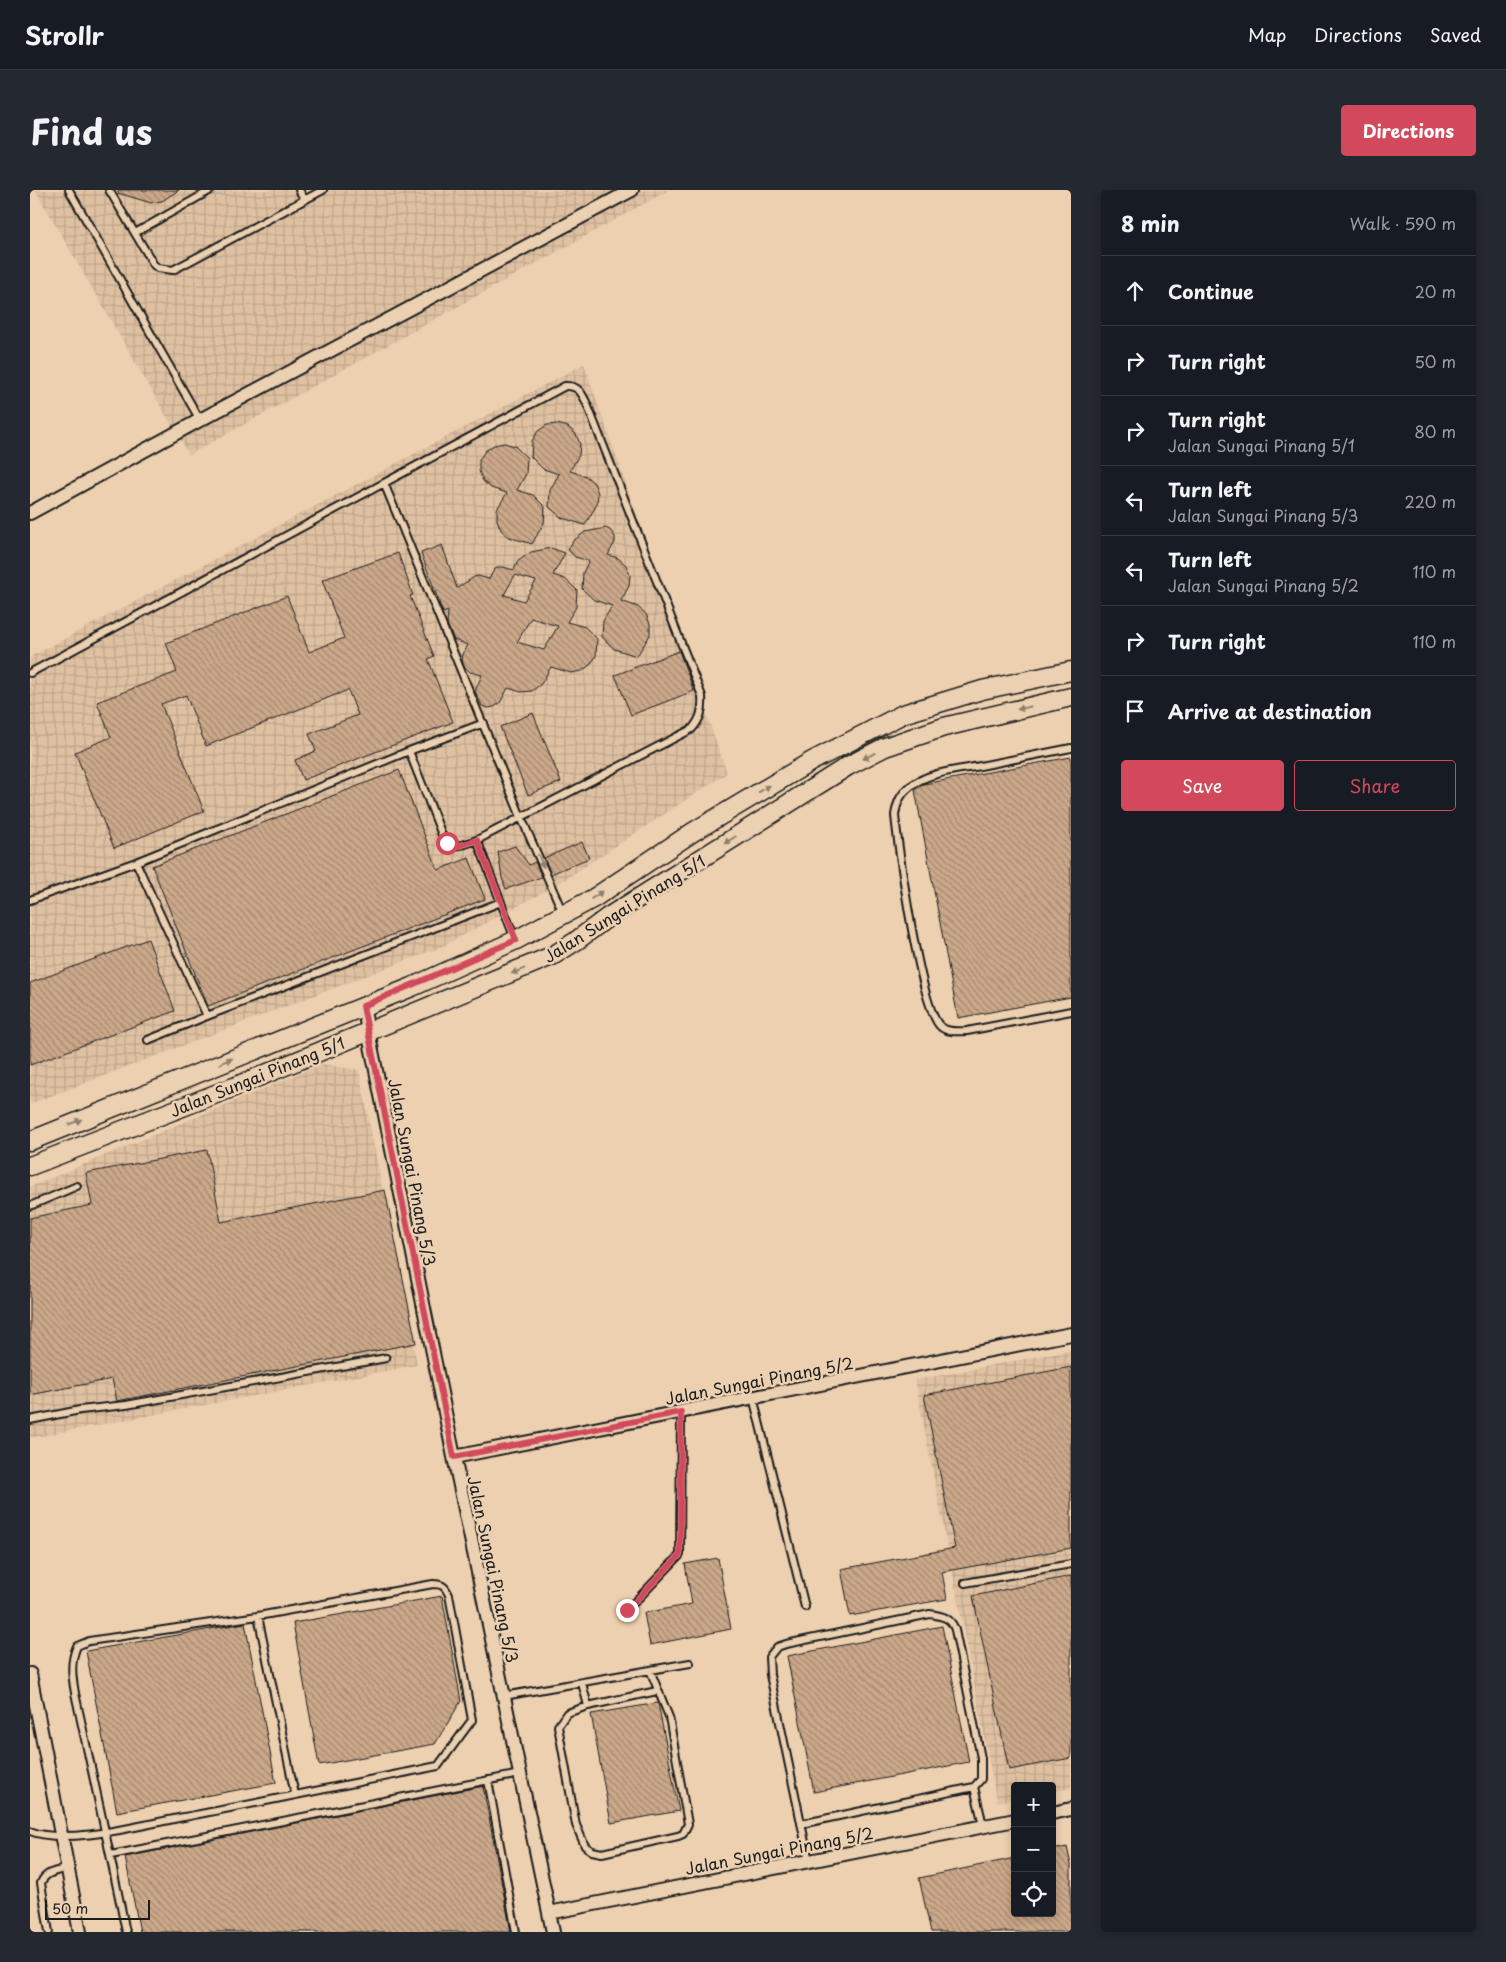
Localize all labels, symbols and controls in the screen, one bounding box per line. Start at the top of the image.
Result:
text: Strollr [25,17,104,53]
text: Map [1248,21,1286,48]
text: Directions [1314,21,1402,48]
text: Saved [1430,21,1481,48]
text: Find us [30,104,152,157]
button: Directions [1341,105,1476,156]
text: 8 min [1121,207,1180,239]
text: Walk · 590 m [1350,211,1456,235]
icon: ahead [1121,277,1149,305]
text: Continue [1168,277,1254,305]
text: 20 m [1415,279,1456,303]
icon: right [1121,347,1149,375]
text: Turn right [1168,347,1266,375]
text: 50 m [1415,349,1456,373]
text: Turn right [1168,405,1266,433]
icon: right [1121,417,1149,445]
text: 80 m [1414,419,1456,443]
text: Jalan Sungai Pinang 5/1 [1168,433,1355,457]
text: Turn left [1168,475,1252,503]
icon: left [1121,487,1149,515]
text: 220 m [1405,489,1456,513]
text: Jalan Sungai Pinang 5/3 [1168,503,1358,527]
text: Turn left [1168,545,1252,573]
icon: left [1121,557,1149,585]
text: 110 m [1413,559,1456,583]
text: Jalan Sungai Pinang 5/2 [1168,573,1359,597]
icon: right [1121,627,1149,655]
text: Turn right [1168,627,1266,655]
text: 110 m [1413,629,1456,653]
icon: arrive [1121,697,1149,725]
text: Arrive at destination [1168,697,1372,725]
one-way arrow [1016,704,1031,712]
one-way arrow [861,751,876,760]
button: Save [1121,760,1284,811]
button: Share [1294,760,1456,811]
one-way arrow [757,785,770,794]
route start [436,832,459,855]
one-way arrow [724,836,737,845]
street label: Jalan Sungai Pinang 5/1 [538,848,710,968]
one-way arrow [537,854,545,868]
one-way arrow [591,891,604,900]
one-way arrow [510,968,525,975]
street label: Jalan Sungai Pinang 5/1 [166,1030,348,1122]
one-way arrow [219,1057,233,1065]
street label: Jalan Sungai Pinang 5/3 [383,1076,443,1268]
one-way arrow [68,1117,82,1125]
street label: Jalan Sungai Pinang 5/2 [663,1350,855,1410]
street label: Jalan Sungai Pinang 5/3 [462,1473,526,1665]
route end [616,1599,639,1622]
map controls [1011,1782,1056,1917]
button: + [1011,1782,1056,1827]
street label: Jalan Sungai Pinang 5/2 [683,1820,875,1880]
button: − [1011,1827,1056,1872]
button: locate [1011,1872,1056,1917]
scale bar [45,1897,150,1920]
text: 50 m [52,1898,88,1919]

